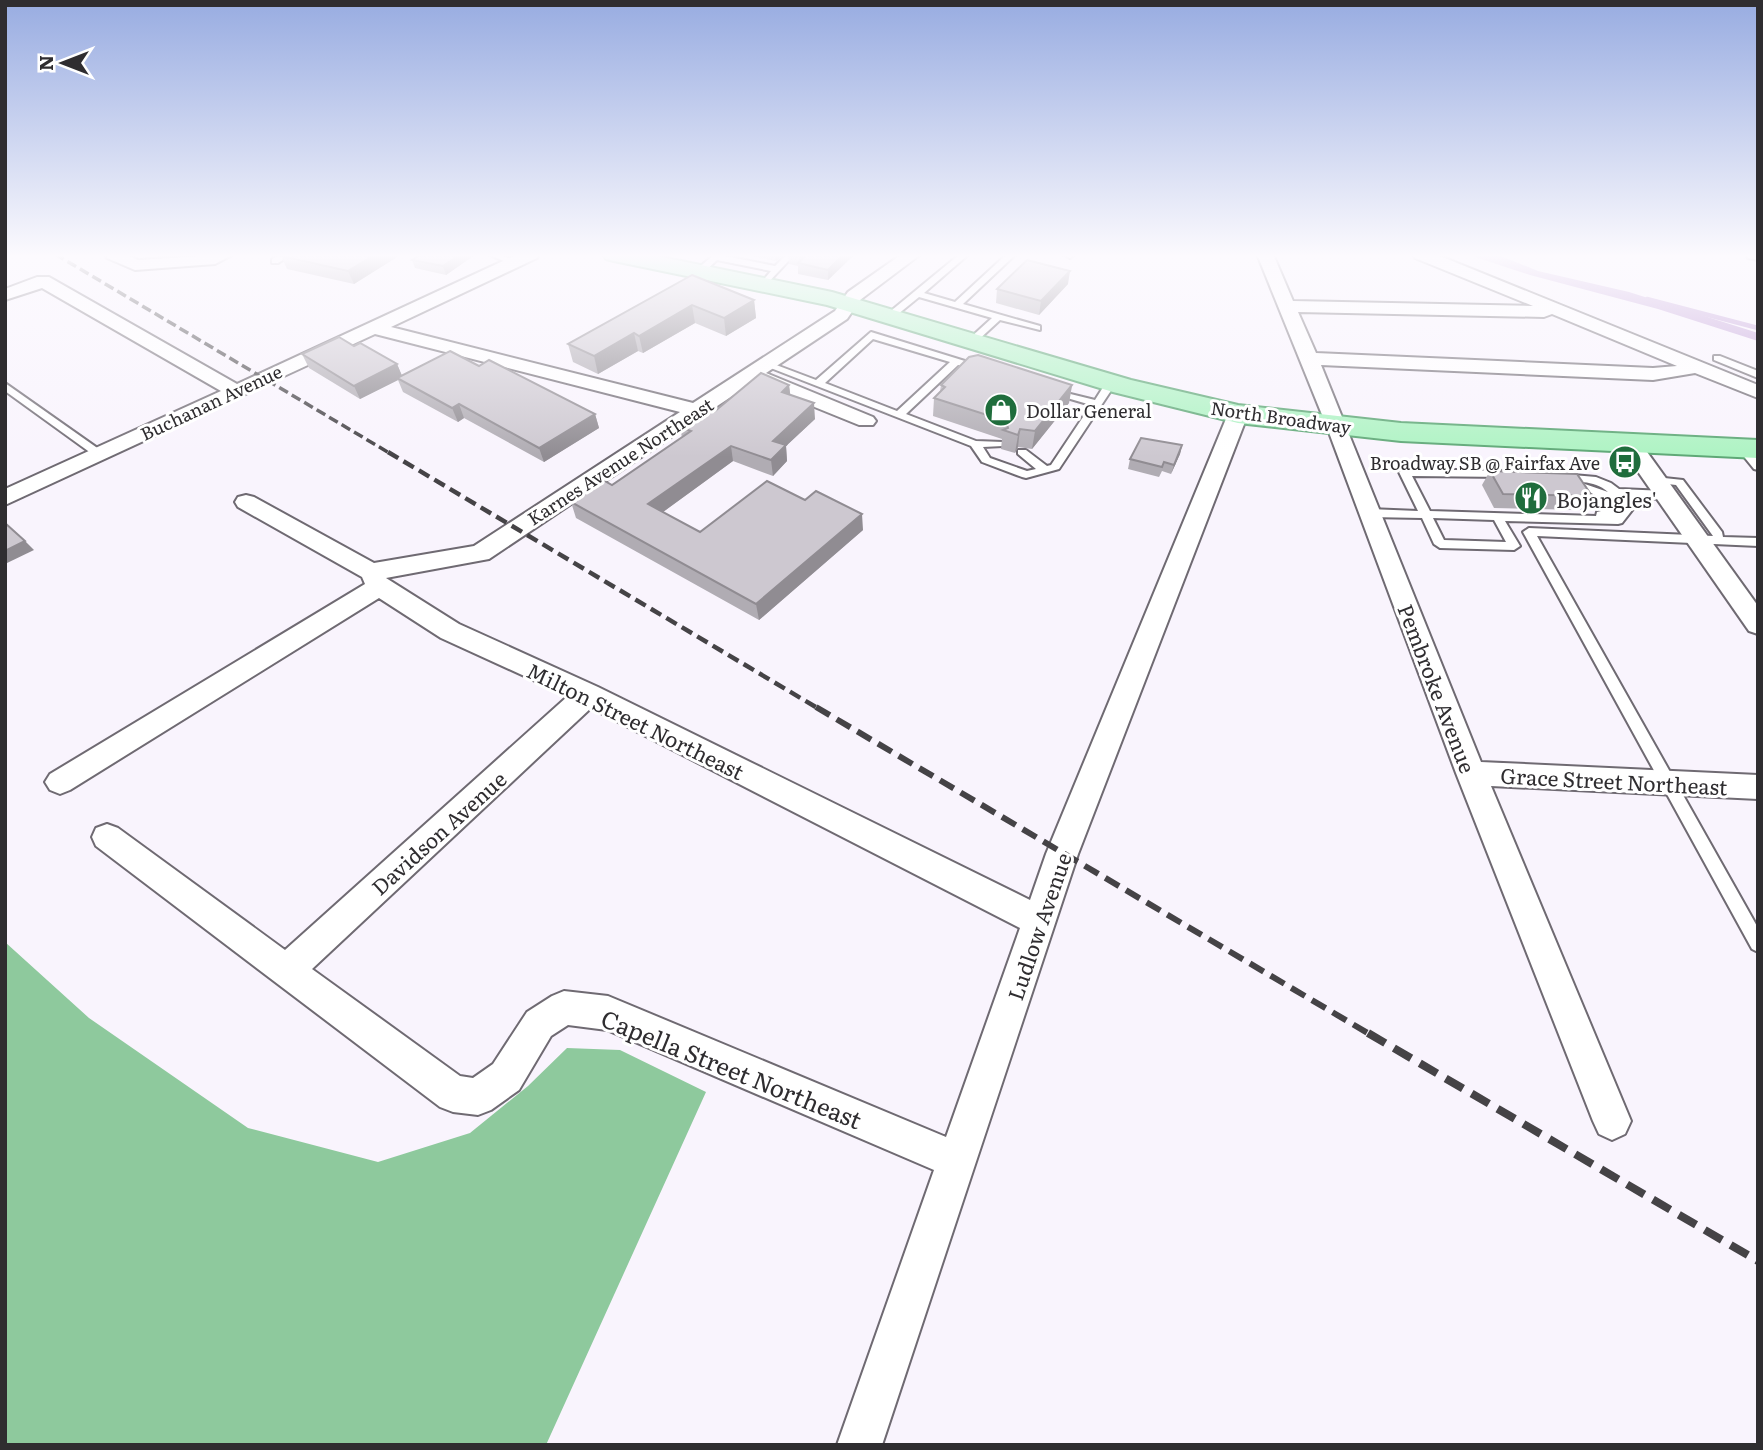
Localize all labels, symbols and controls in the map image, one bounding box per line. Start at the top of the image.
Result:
north arrow [28,28,98,98]
text: N [31,55,59,71]
street label: Buchanan Avenue [136,357,286,447]
street label: Karnes Avenue Northeast [522,390,719,531]
shop icon: Dollar General [982,391,1020,429]
street label: North Broadway [1209,394,1353,440]
place label: Dollar General [1026,397,1152,424]
bus stop icon: Broadway SB @ Fairfax Ave [1606,443,1644,481]
place label: Broadway SB @ Fairfax Ave [1370,449,1600,476]
restaurant icon: Bojangles' [1512,479,1550,517]
place label: Bojangles' [1556,483,1657,514]
street label: Pembroke Avenue [1392,599,1485,777]
street label: Milton Street Northeast [522,654,750,786]
street label: Grace Street Northeast [1500,759,1729,801]
street label: Davidson Avenue [364,763,512,901]
street label: Ludlow Avenue [998,848,1078,1004]
street label: Capella Street Northeast [596,1000,868,1136]

